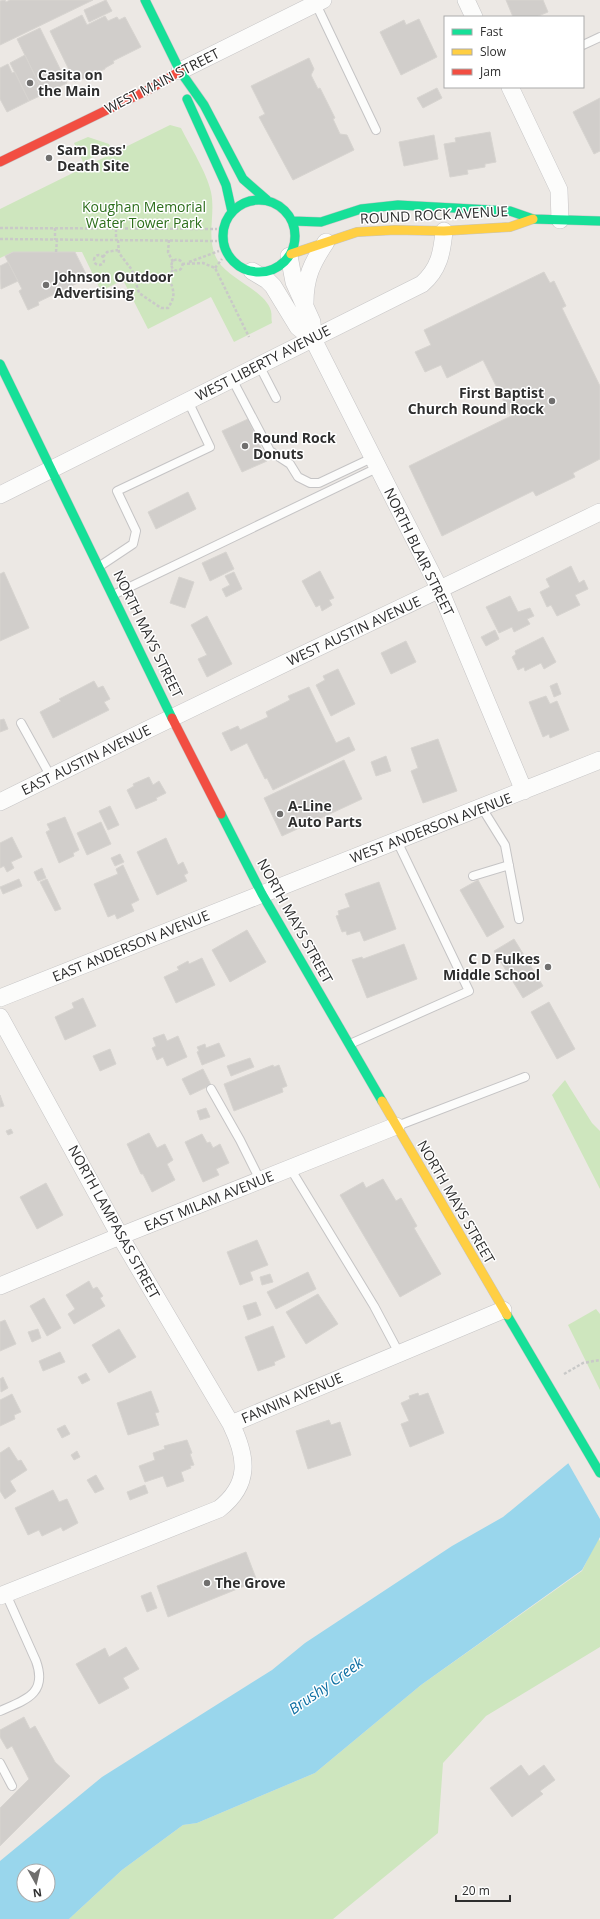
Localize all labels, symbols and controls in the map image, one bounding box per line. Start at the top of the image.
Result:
legend [444,16,584,88]
text: Fast [480,23,503,40]
street label: WEST MAIN STREET [101,43,223,118]
text: Slow [480,43,507,60]
text: Jam [479,63,501,80]
place label: Casita on the Main [38,65,103,100]
marker: Casita on the Main [25,78,35,88]
place label: Sam Bass' Death Site [57,140,129,175]
marker: Sam Bass' Death Site [44,153,54,163]
park label: Koughan Memorial Water Tower Park [82,197,206,232]
street label: ROUND ROCK AVENUE [360,201,508,228]
place label: Johnson Outdoor Advertising [52,267,174,302]
marker: Johnson Outdoor Advertising [41,280,51,290]
street label: WEST LIBERTY AVENUE [192,320,334,405]
place label: First Baptist Church Round Rock [408,383,544,418]
marker: First Baptist Church Round Rock [547,396,557,406]
place label: Round Rock Donuts [253,428,336,463]
marker: Round Rock Donuts [240,441,250,451]
street label: NORTH BLAIR STREET [380,485,459,619]
street label: NORTH MAYS STREET [109,567,188,701]
street label: WEST AUSTIN AVENUE [284,591,424,670]
street label: EAST AUSTIN AVENUE [18,720,154,799]
street label: WEST ANDERSON AVENUE [347,788,514,867]
place label: A-Line Auto Parts [288,796,362,831]
marker: A-Line Auto Parts [275,809,285,819]
street label: NORTH MAYS STREET [253,855,338,987]
street label: EAST ANDERSON AVENUE [49,905,212,986]
place label: C D Fulkes Middle School [443,949,540,984]
marker: C D Fulkes Middle School [543,962,553,972]
street label: NORTH MAYS STREET [413,1137,500,1267]
street label: NORTH LAMPASAS STREET [64,1142,165,1302]
street label: EAST MILAM AVENUE [141,1166,276,1235]
street label: FANNIN AVENUE [238,1368,346,1428]
place label: The Grove [215,1573,286,1592]
marker: The Grove [202,1578,212,1588]
water label: Brushy Creek [284,1652,367,1718]
north arrow [16,1863,56,1903]
scale bar [456,1877,510,1903]
text: 20 m [462,1882,490,1899]
text: N [32,1885,43,1901]

